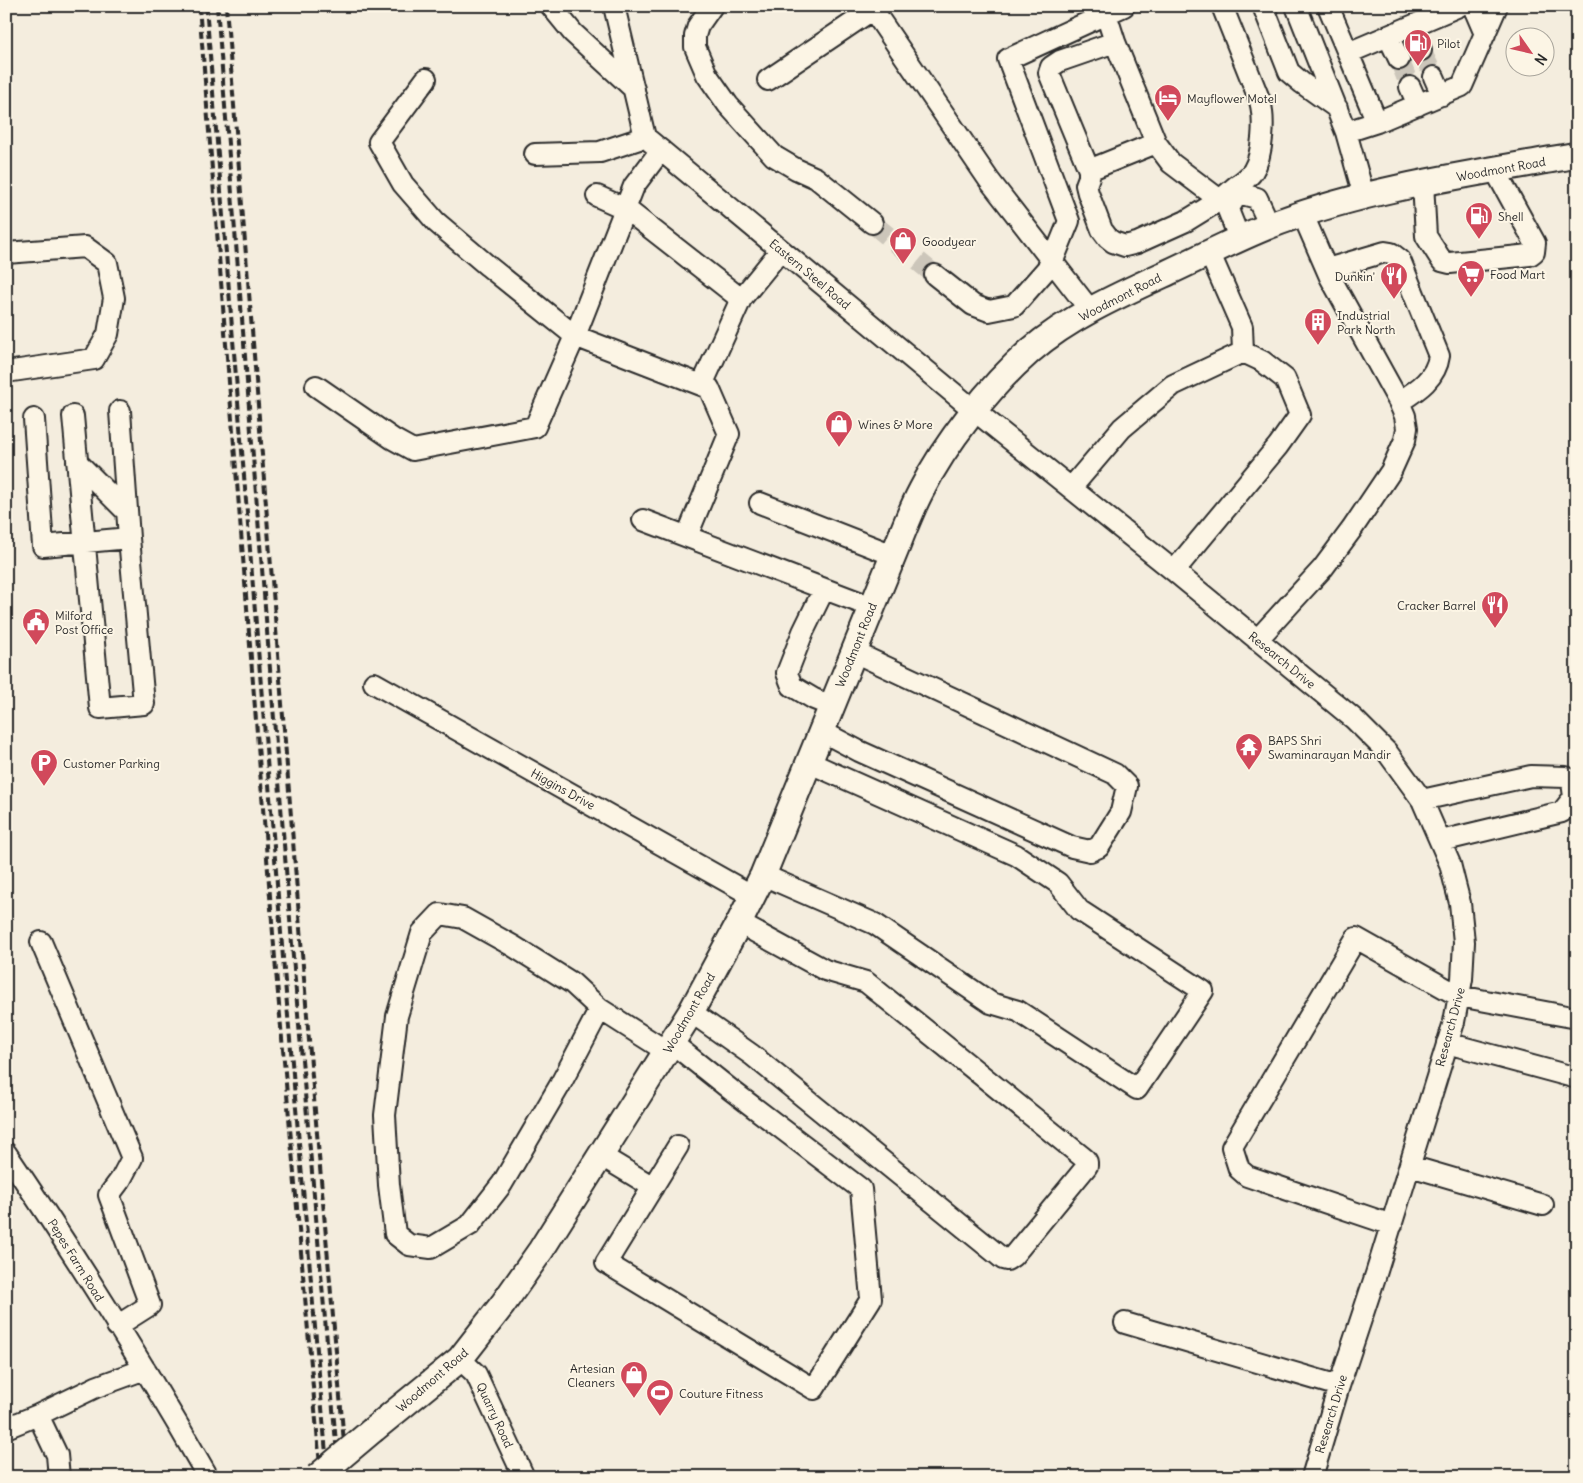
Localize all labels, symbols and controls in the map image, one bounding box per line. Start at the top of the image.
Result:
fuel station icon: Pilot [1403,28,1433,67]
north arrow [1506,28,1556,78]
place label: Pilot [1437,36,1460,51]
text: N [1531,50,1551,68]
hotel icon: Mayflower Motel [1153,83,1183,122]
place label: Mayflower Motel [1187,91,1277,106]
street label: Woodmont Road [1455,154,1547,184]
fuel station icon: Shell [1464,201,1494,240]
place label: Shell [1498,209,1523,224]
shop icon: Goodyear [888,226,918,265]
place label: Goodyear [922,234,976,249]
street label: Eastern Steel Road [766,236,854,312]
supermarket icon: Food Mart [1456,259,1486,298]
restaurant icon: Dunkin' [1379,261,1409,300]
place label: Food Mart [1490,267,1545,282]
place label: Dunkin' [1335,269,1375,284]
street label: Woodmont Road [1076,270,1164,324]
building icon: Industrial Park North [1303,307,1333,346]
place label: Industrial Park North [1337,308,1396,337]
shop icon: Wines & More [824,409,854,448]
place label: Wines & More [858,417,933,432]
restaurant icon: Cracker Barrel [1480,590,1510,629]
place label: Cracker Barrel [1397,598,1476,613]
street label: Woodmont Road [832,600,880,690]
public building icon: Milford Post Office [21,607,51,646]
place label: Milford Post Office [55,608,113,637]
street label: Research Drive [1246,628,1318,692]
temple icon: BAPS Shri Swaminarayan Mandir [1234,732,1264,771]
place label: BAPS Shri Swaminarayan Mandir [1268,733,1391,762]
parking icon: Customer Parking [29,748,59,787]
place label: Customer Parking [63,756,160,771]
street label: Higgins Drive [528,765,598,813]
street label: Woodmont Road [660,970,718,1056]
street label: Research Drive [1432,986,1468,1068]
street label: Pepes Farm Road [45,1216,107,1304]
street label: Woodmont Road [393,1345,471,1415]
shop icon: Artesian Cleaners [619,1360,649,1399]
place label: Artesian Cleaners [567,1361,615,1390]
street label: Research Drive [1312,1373,1350,1455]
sports icon: Couture Fitness [645,1378,675,1417]
street label: Quarry Road [473,1380,517,1450]
place label: Couture Fitness [679,1386,763,1401]

